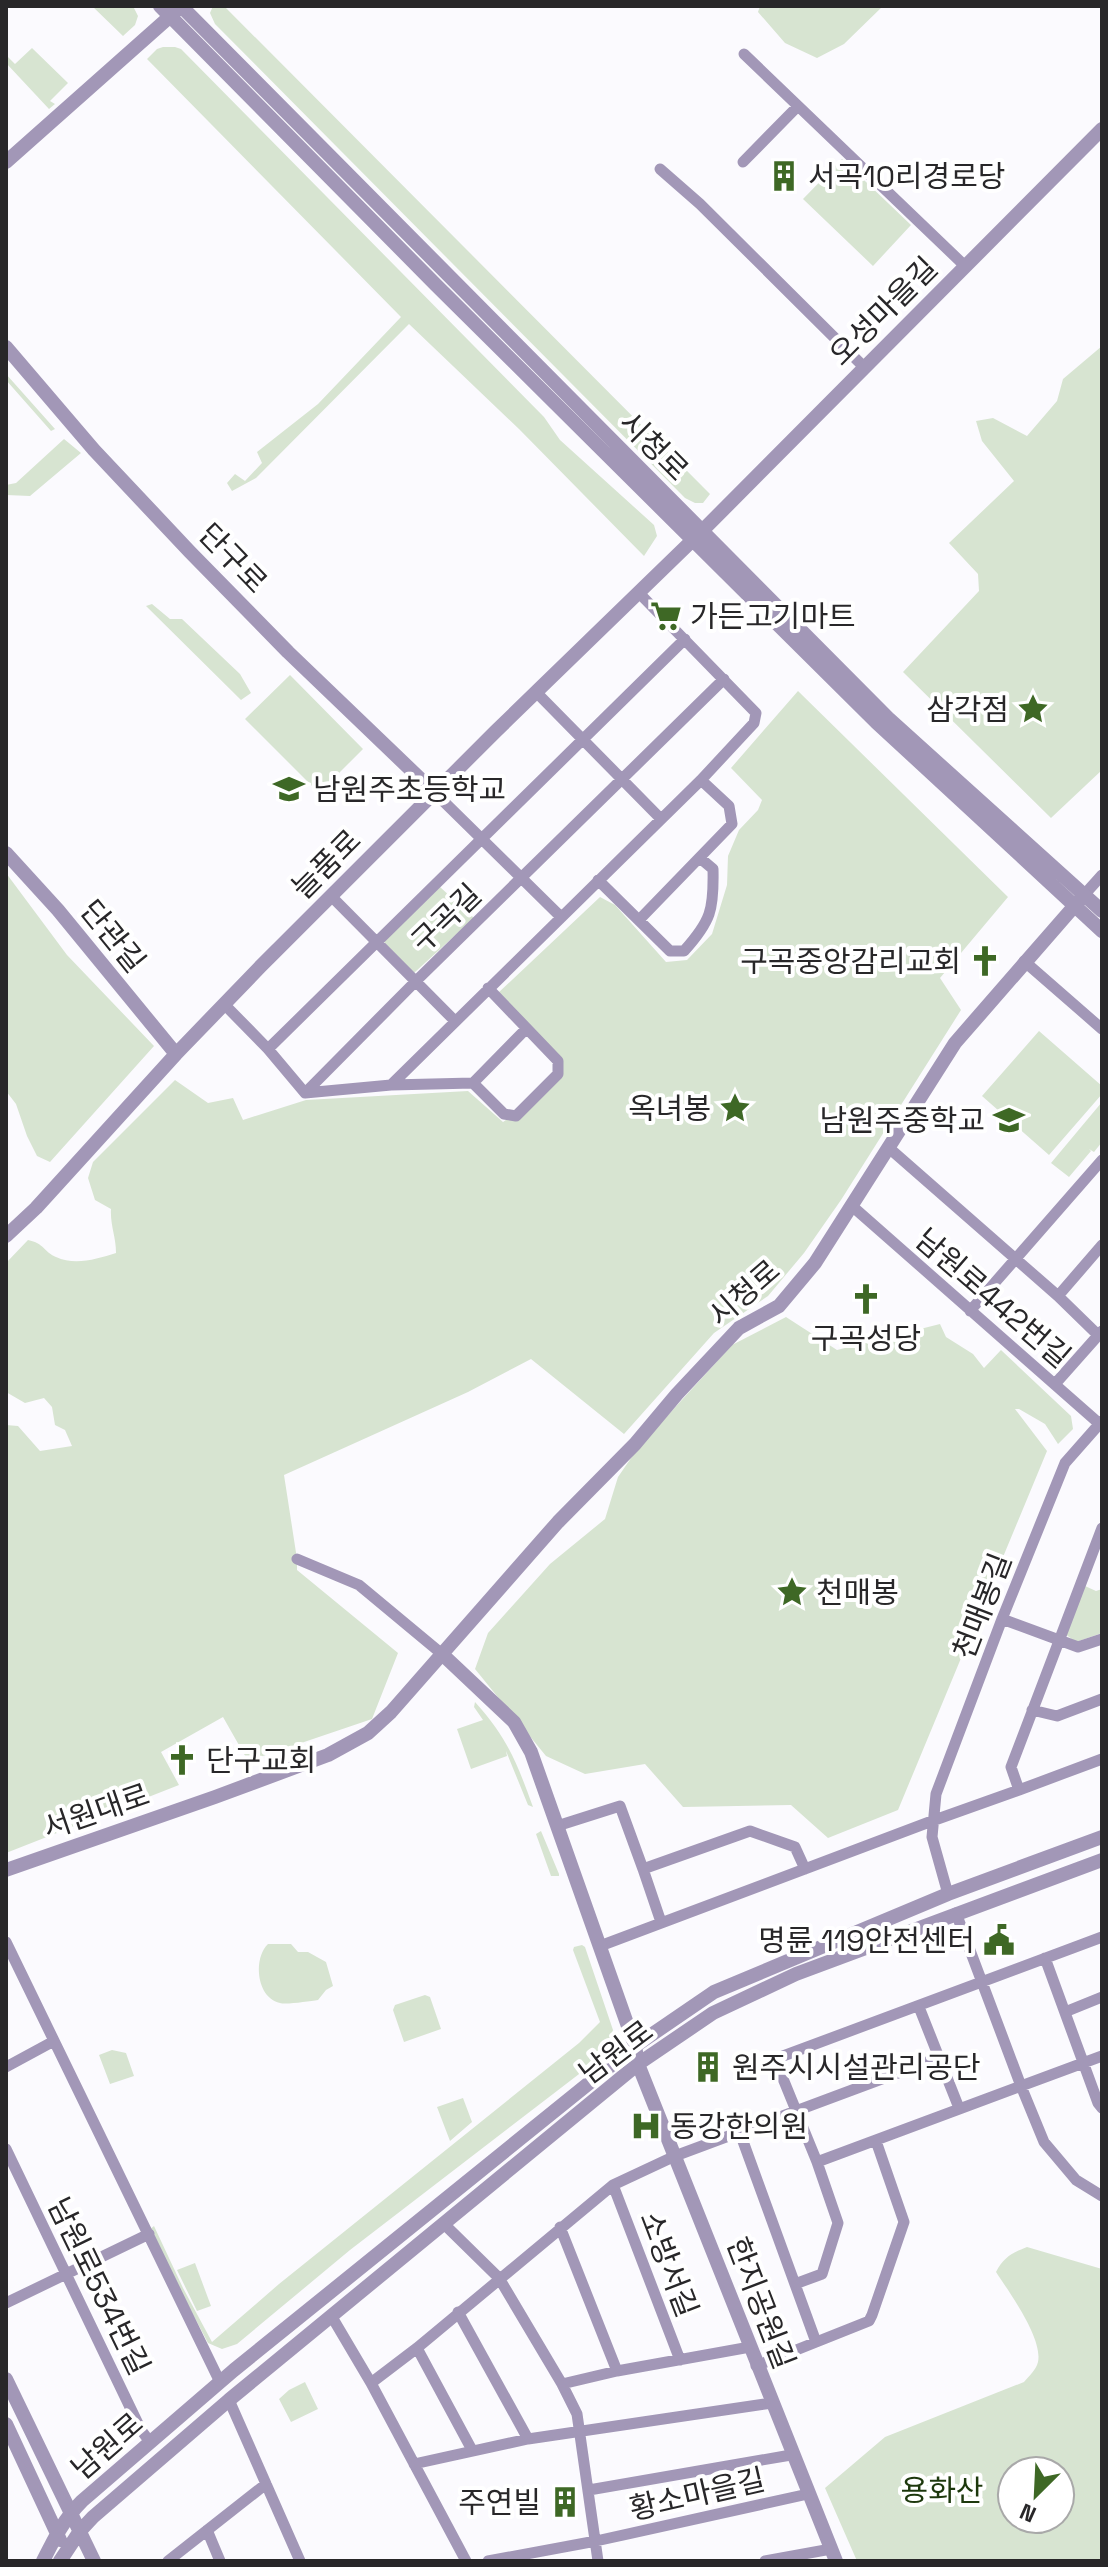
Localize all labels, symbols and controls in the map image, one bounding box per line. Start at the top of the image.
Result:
place label: 서곡10리경로당 [808,157,1005,196]
building icon: 서곡10리경로당 [767,159,801,193]
street label: 오성마을길 [820,248,946,374]
street label: 시청로 [611,403,697,489]
street label: 단구로 [190,515,276,601]
place label: 가든고기마트 [690,597,856,636]
supermarket icon: 가든고기마트 [649,599,683,633]
place label: 삼각점 [926,690,1009,729]
place icon: 삼각점 [1016,692,1050,726]
place label: 남원주초등학교 [313,770,506,809]
school or university icon: 남원주초등학교 [272,772,306,806]
street label: 늘품로 [283,821,369,907]
street label: 구곡길 [403,875,489,961]
street label: 단관길 [72,892,154,980]
place label: 구곡중앙감리교회 [740,942,961,981]
church icon: 구곡중앙감리교회 [968,944,1002,978]
place label: 옥녀봉 [628,1089,711,1128]
place icon: 옥녀봉 [718,1091,752,1125]
place label: 남원주중학교 [819,1101,985,1140]
school or university icon: 남원주중학교 [992,1103,1026,1137]
street label: 남원로442번길 [907,1220,1079,1376]
street label: 시청로 [700,1251,788,1335]
church icon: 구곡성당 [849,1282,883,1316]
place label: 구곡성당 [811,1319,921,1358]
street label: 천매봉길 [944,1547,1020,1665]
place label: 천매봉 [816,1573,899,1612]
place icon: 천매봉 [775,1575,809,1609]
place label: 단구교회 [206,1741,316,1780]
church icon: 단구교회 [165,1743,199,1777]
street label: 서원대로 [37,1775,155,1847]
place label: 명륜 119안전센터 [758,1921,975,1960]
public building icon: 명륜 119안전센터 [982,1923,1016,1957]
street label: 남원로 [571,2012,661,2092]
place label: 원주시시설관리공단 [732,2048,980,2087]
building icon: 원주시시설관리공단 [691,2050,725,2084]
place label: 동강한의원 [670,2107,808,2146]
hospital icon: 동강한의원 [629,2109,663,2143]
street label: 남원로534번길 [39,2191,159,2381]
street label: 소방서길 [631,2205,707,2323]
street label: 한지공원길 [718,2232,804,2374]
street label: 남원로 [63,2404,151,2488]
north arrow [996,2455,1076,2535]
street label: 황소마을길 [625,2459,769,2529]
park label: 용화산 [901,2471,983,2510]
place label: 주연빌 [458,2483,541,2522]
building icon: 주연빌 [548,2485,582,2519]
text: N [1015,2497,1040,2529]

